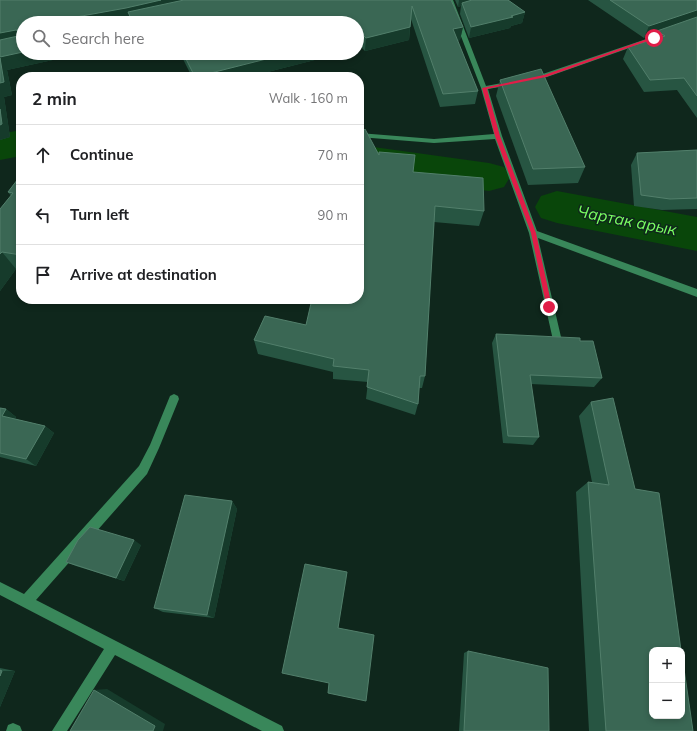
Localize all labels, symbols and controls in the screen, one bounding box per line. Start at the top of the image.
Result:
search box [16,16,364,60]
icon: search [30,27,52,49]
text: Search here [62,29,144,48]
route start [645,29,663,47]
text: 2 min [32,88,77,109]
text: Walk · 160 m [269,90,348,106]
icon: ahead [32,144,54,166]
text: Continue [70,145,133,164]
text: 70 m [318,147,348,163]
water label: Чартак арык [576,201,679,239]
icon: left [32,204,54,226]
text: Turn left [70,205,129,224]
text: 90 m [318,207,348,223]
icon: arrive [32,264,54,286]
text: Arrive at destination [70,265,217,284]
route end [540,298,558,316]
map controls [649,647,685,719]
button: + [649,647,685,683]
button: − [649,683,685,719]

